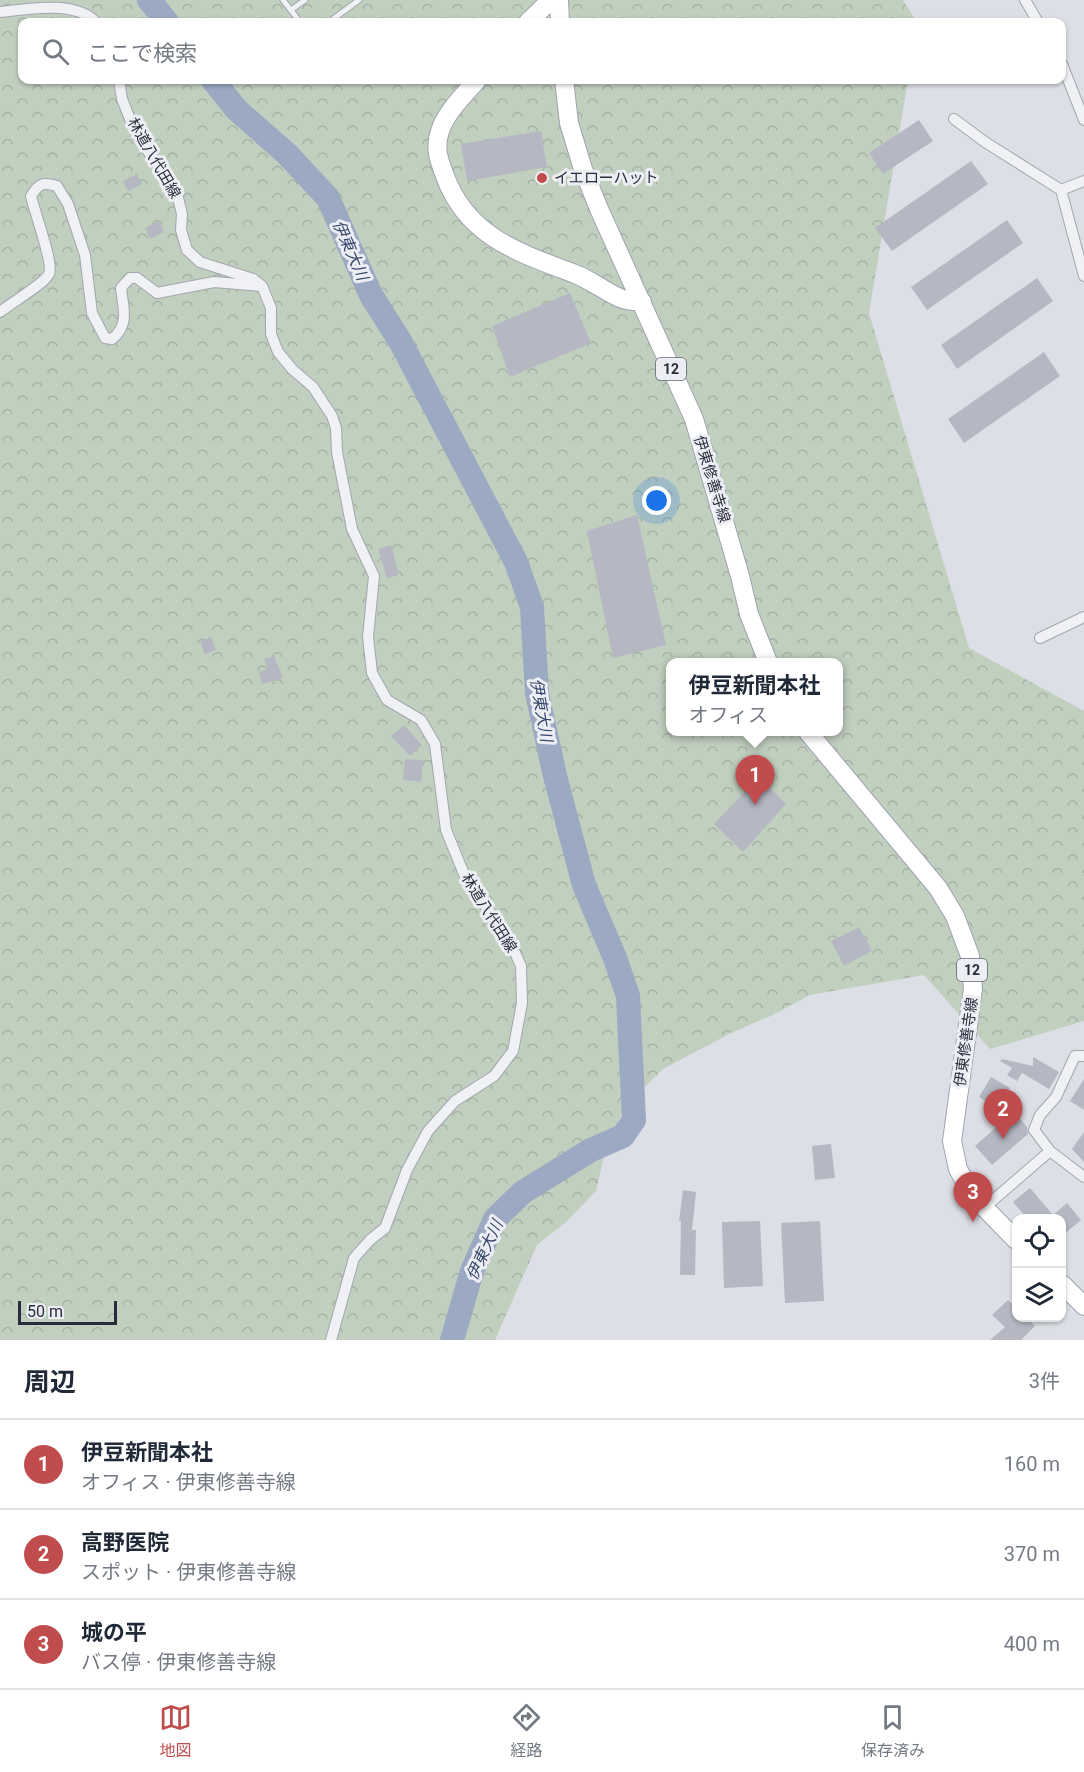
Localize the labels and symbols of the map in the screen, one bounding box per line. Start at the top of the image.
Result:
street label: 林道八代田線 [124,115,184,201]
place label: イエローハット [554,169,659,187]
marker: イエローハット [535,171,549,185]
water label: 伊東大川 [329,217,373,285]
road number: 12 [656,358,686,380]
street label: 伊東修善寺線 [690,433,734,525]
your location [642,486,671,515]
water label: 伊東大川 [527,677,557,745]
pin: 1 [736,756,774,805]
street label: 林道八代田線 [458,870,520,956]
road number: 12 [957,959,987,981]
street label: 伊東修善寺線 [951,996,981,1088]
pin: 2 [984,1090,1022,1139]
pin: 3 [954,1172,992,1222]
water label: 伊東大川 [462,1215,507,1283]
scale bar [18,1298,117,1326]

